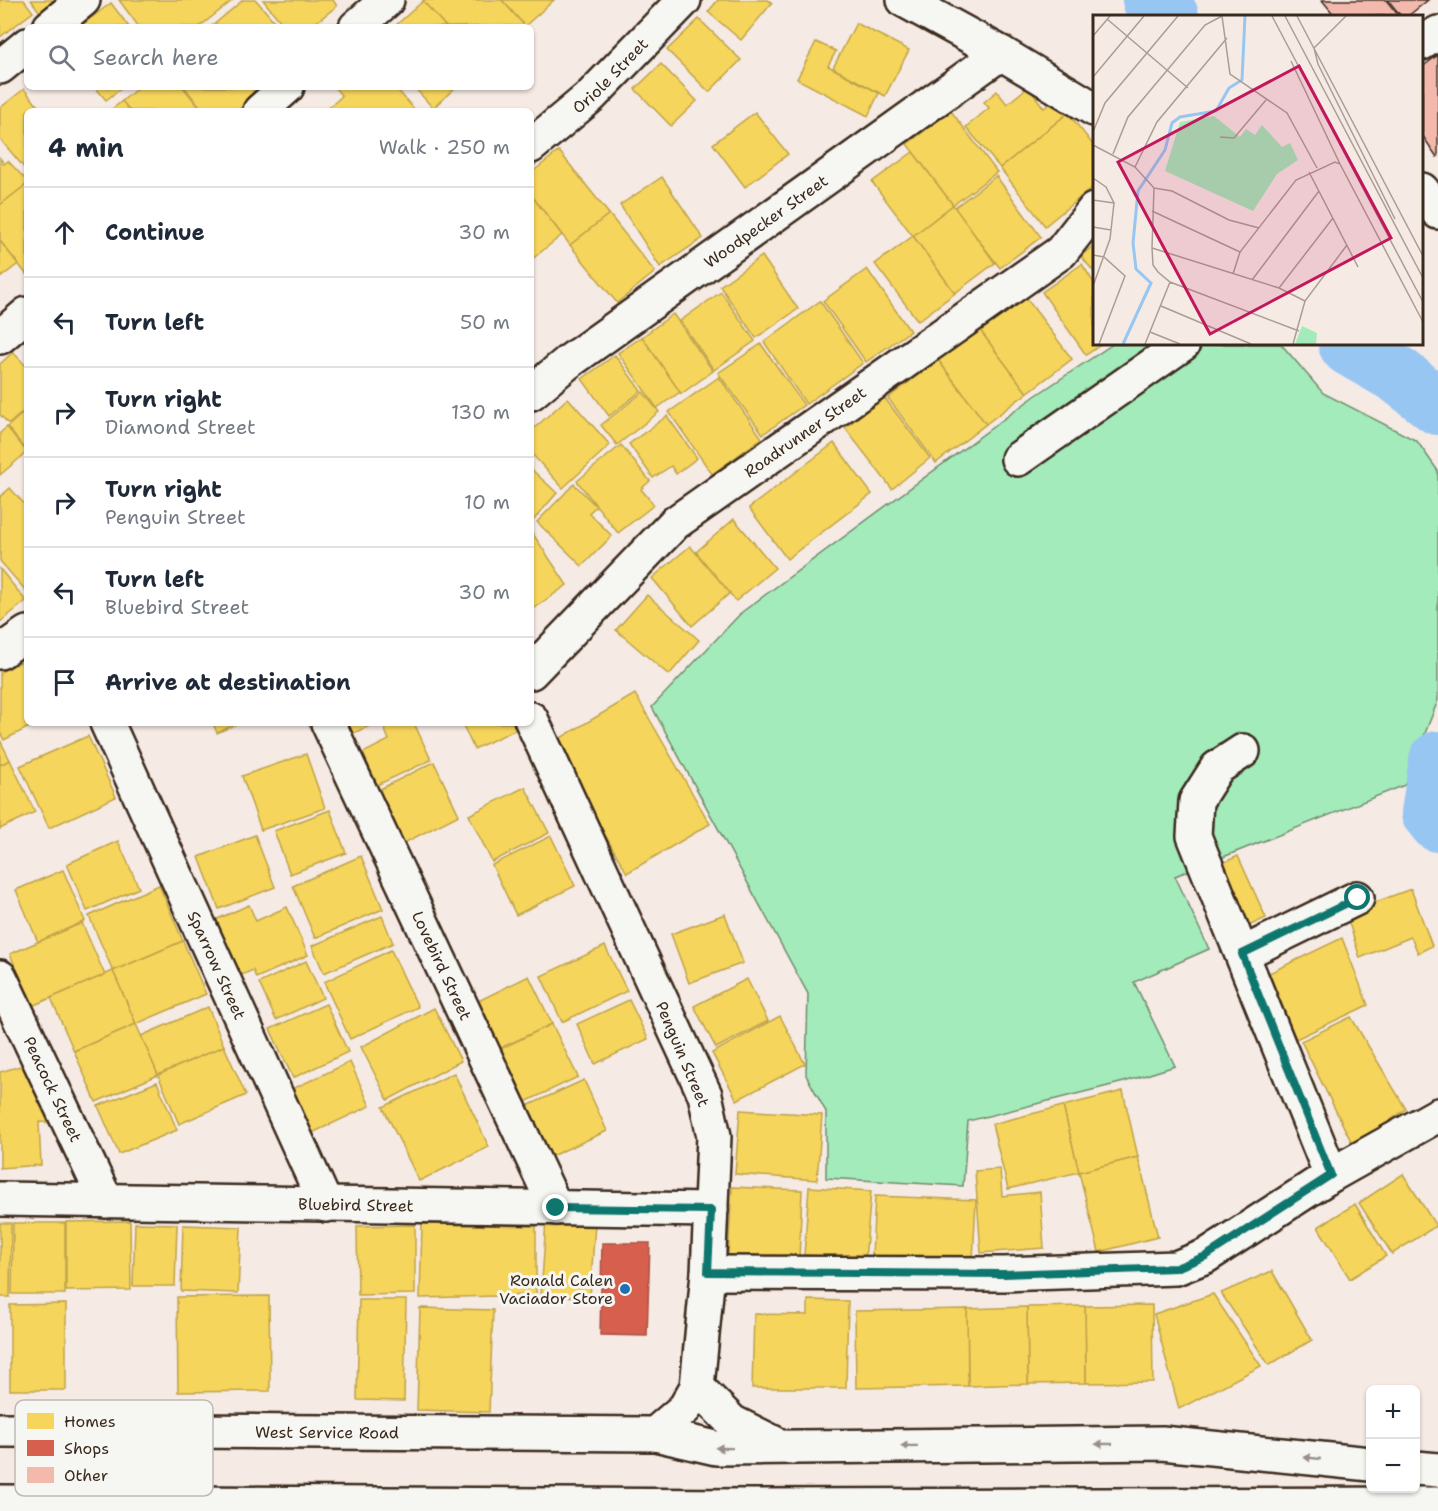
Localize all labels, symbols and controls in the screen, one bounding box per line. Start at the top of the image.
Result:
inset map [1093,15,1423,345]
search box [24,24,534,90]
street label: Oriole Street [568,34,653,118]
icon: search [45,41,78,74]
text: Search here [93,43,219,72]
text: 4 min [48,130,124,165]
text: Walk · 250 m [379,134,510,160]
street label: Woodpecker Street [700,170,832,273]
icon: ahead [48,216,81,249]
text: Continue [105,218,205,247]
text: 30 m [458,219,510,245]
icon: left [48,306,81,339]
text: Turn left [105,308,204,337]
text: 50 m [460,309,510,335]
street label: Roadrunner Street [740,382,870,482]
text: Turn right [105,385,222,414]
icon: right [48,396,81,429]
text: 130 m [451,399,510,425]
text: Diamond Street [105,414,256,440]
text: Turn right [105,475,222,504]
icon: right [48,486,81,519]
text: 10 m [464,489,510,515]
text: Penguin Street [105,504,246,530]
text: Turn left [105,565,204,594]
icon: left [48,576,81,609]
text: 30 m [458,579,510,605]
text: Bluebird Street [105,594,249,620]
icon: arrive [48,666,81,699]
text: Arrive at destination [105,668,351,697]
route start [1344,884,1370,910]
street label: Sparrow Street [183,908,250,1023]
street label: Lovebird Street [407,908,476,1024]
street label: Penguin Street [651,998,714,1110]
street label: Peacock Street [19,1033,87,1145]
street label: Bluebird Street [298,1194,414,1216]
route end [542,1194,568,1220]
place label: Ronald Calen Vaciador Store [499,1270,613,1309]
marker: Ronald Calen Vaciador Store [618,1282,632,1296]
map controls [1366,1385,1420,1493]
button: + [1366,1385,1420,1439]
legend [15,1400,213,1496]
text: Homes [64,1411,116,1432]
street label: West Service Road [255,1422,399,1443]
text: Shops [64,1438,109,1459]
one-way arrow [1094,1439,1113,1449]
button: − [1366,1439,1420,1493]
one-way arrow [899,1441,918,1451]
one-way arrow [714,1443,733,1453]
one-way arrow [1303,1453,1322,1463]
text: Other [64,1465,108,1486]

